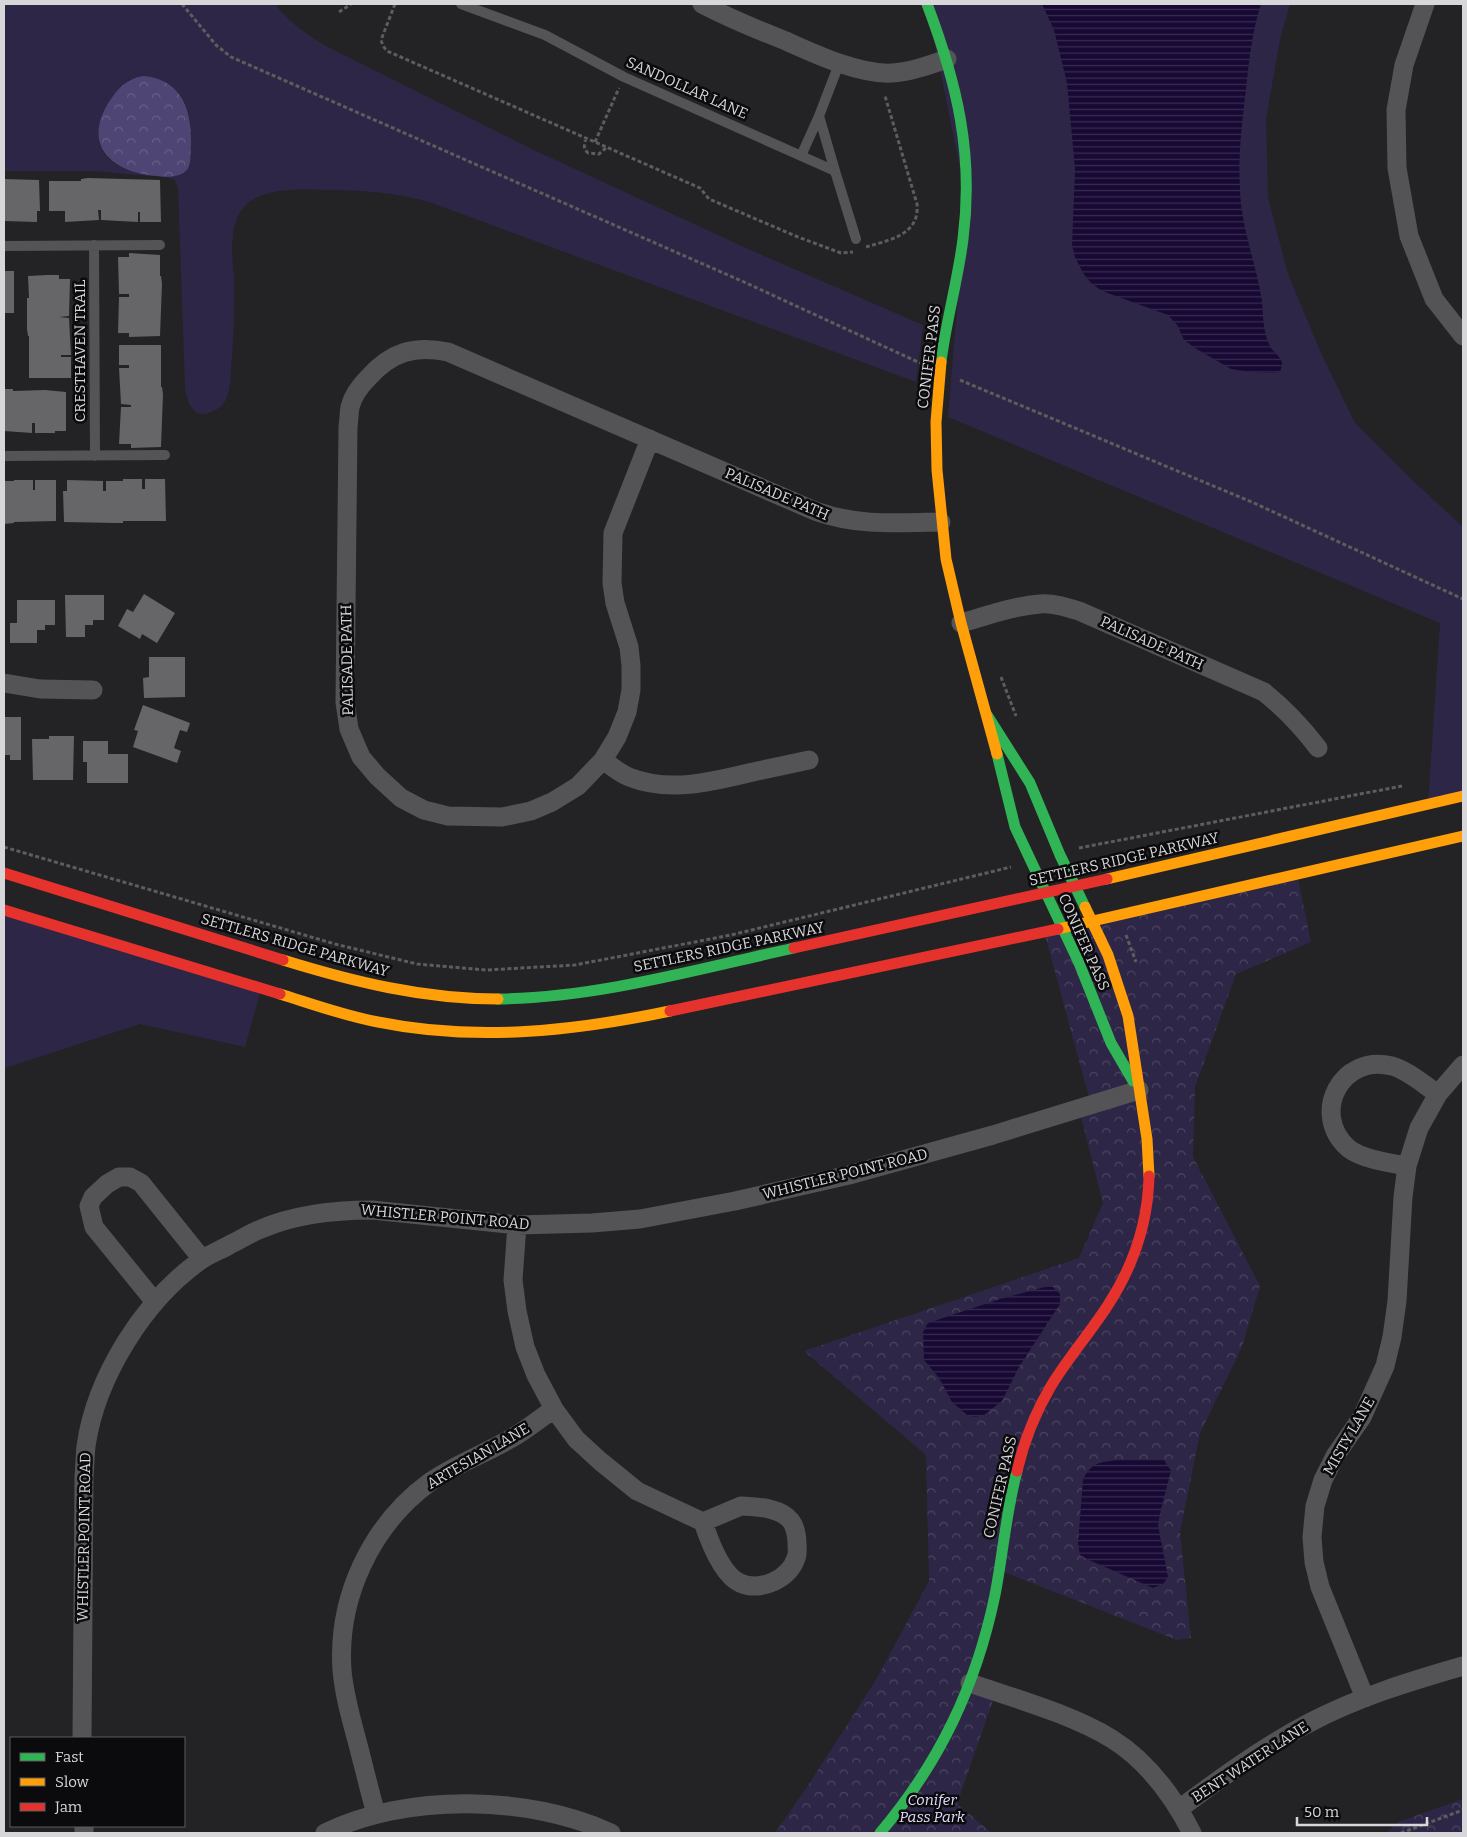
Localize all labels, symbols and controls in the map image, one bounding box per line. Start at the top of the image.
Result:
street label: SANDOLLAR LANE [623,53,751,123]
street label: CRESTHAVEN TRAIL [71,280,89,422]
street label: CONIFER PASS [914,304,944,410]
street label: PALISADE PATH [722,464,832,524]
street label: PALISADE PATH [337,604,357,716]
street label: PALISADE PATH [1098,612,1207,674]
street label: SETTLERS RIDGE PARKWAY [1027,828,1221,890]
street label: CONIFER PASS [1055,891,1113,993]
street label: SETTLERS RIDGE PARKWAY [199,910,391,981]
street label: SETTLERS RIDGE PARKWAY [632,918,826,976]
street label: WHISTLER POINT ROAD [761,1145,929,1203]
street label: WHISTLER POINT ROAD [360,1201,530,1233]
street label: MISTY LANE [1319,1394,1379,1478]
street label: ARTESIAN LANE [423,1419,533,1493]
street label: CONIFER PASS [980,1434,1020,1540]
street label: WHISTLER POINT ROAD [74,1452,94,1622]
street label: BENT WATER LANE [1188,1718,1312,1806]
legend [10,1737,185,1827]
text: Fast [55,1748,84,1766]
text: Slow [55,1773,90,1791]
park label: Conifer Pass Park [899,1791,966,1826]
scale bar [1297,1794,1427,1826]
text: Jam [54,1798,83,1816]
text: 50 m [1304,1803,1340,1821]

